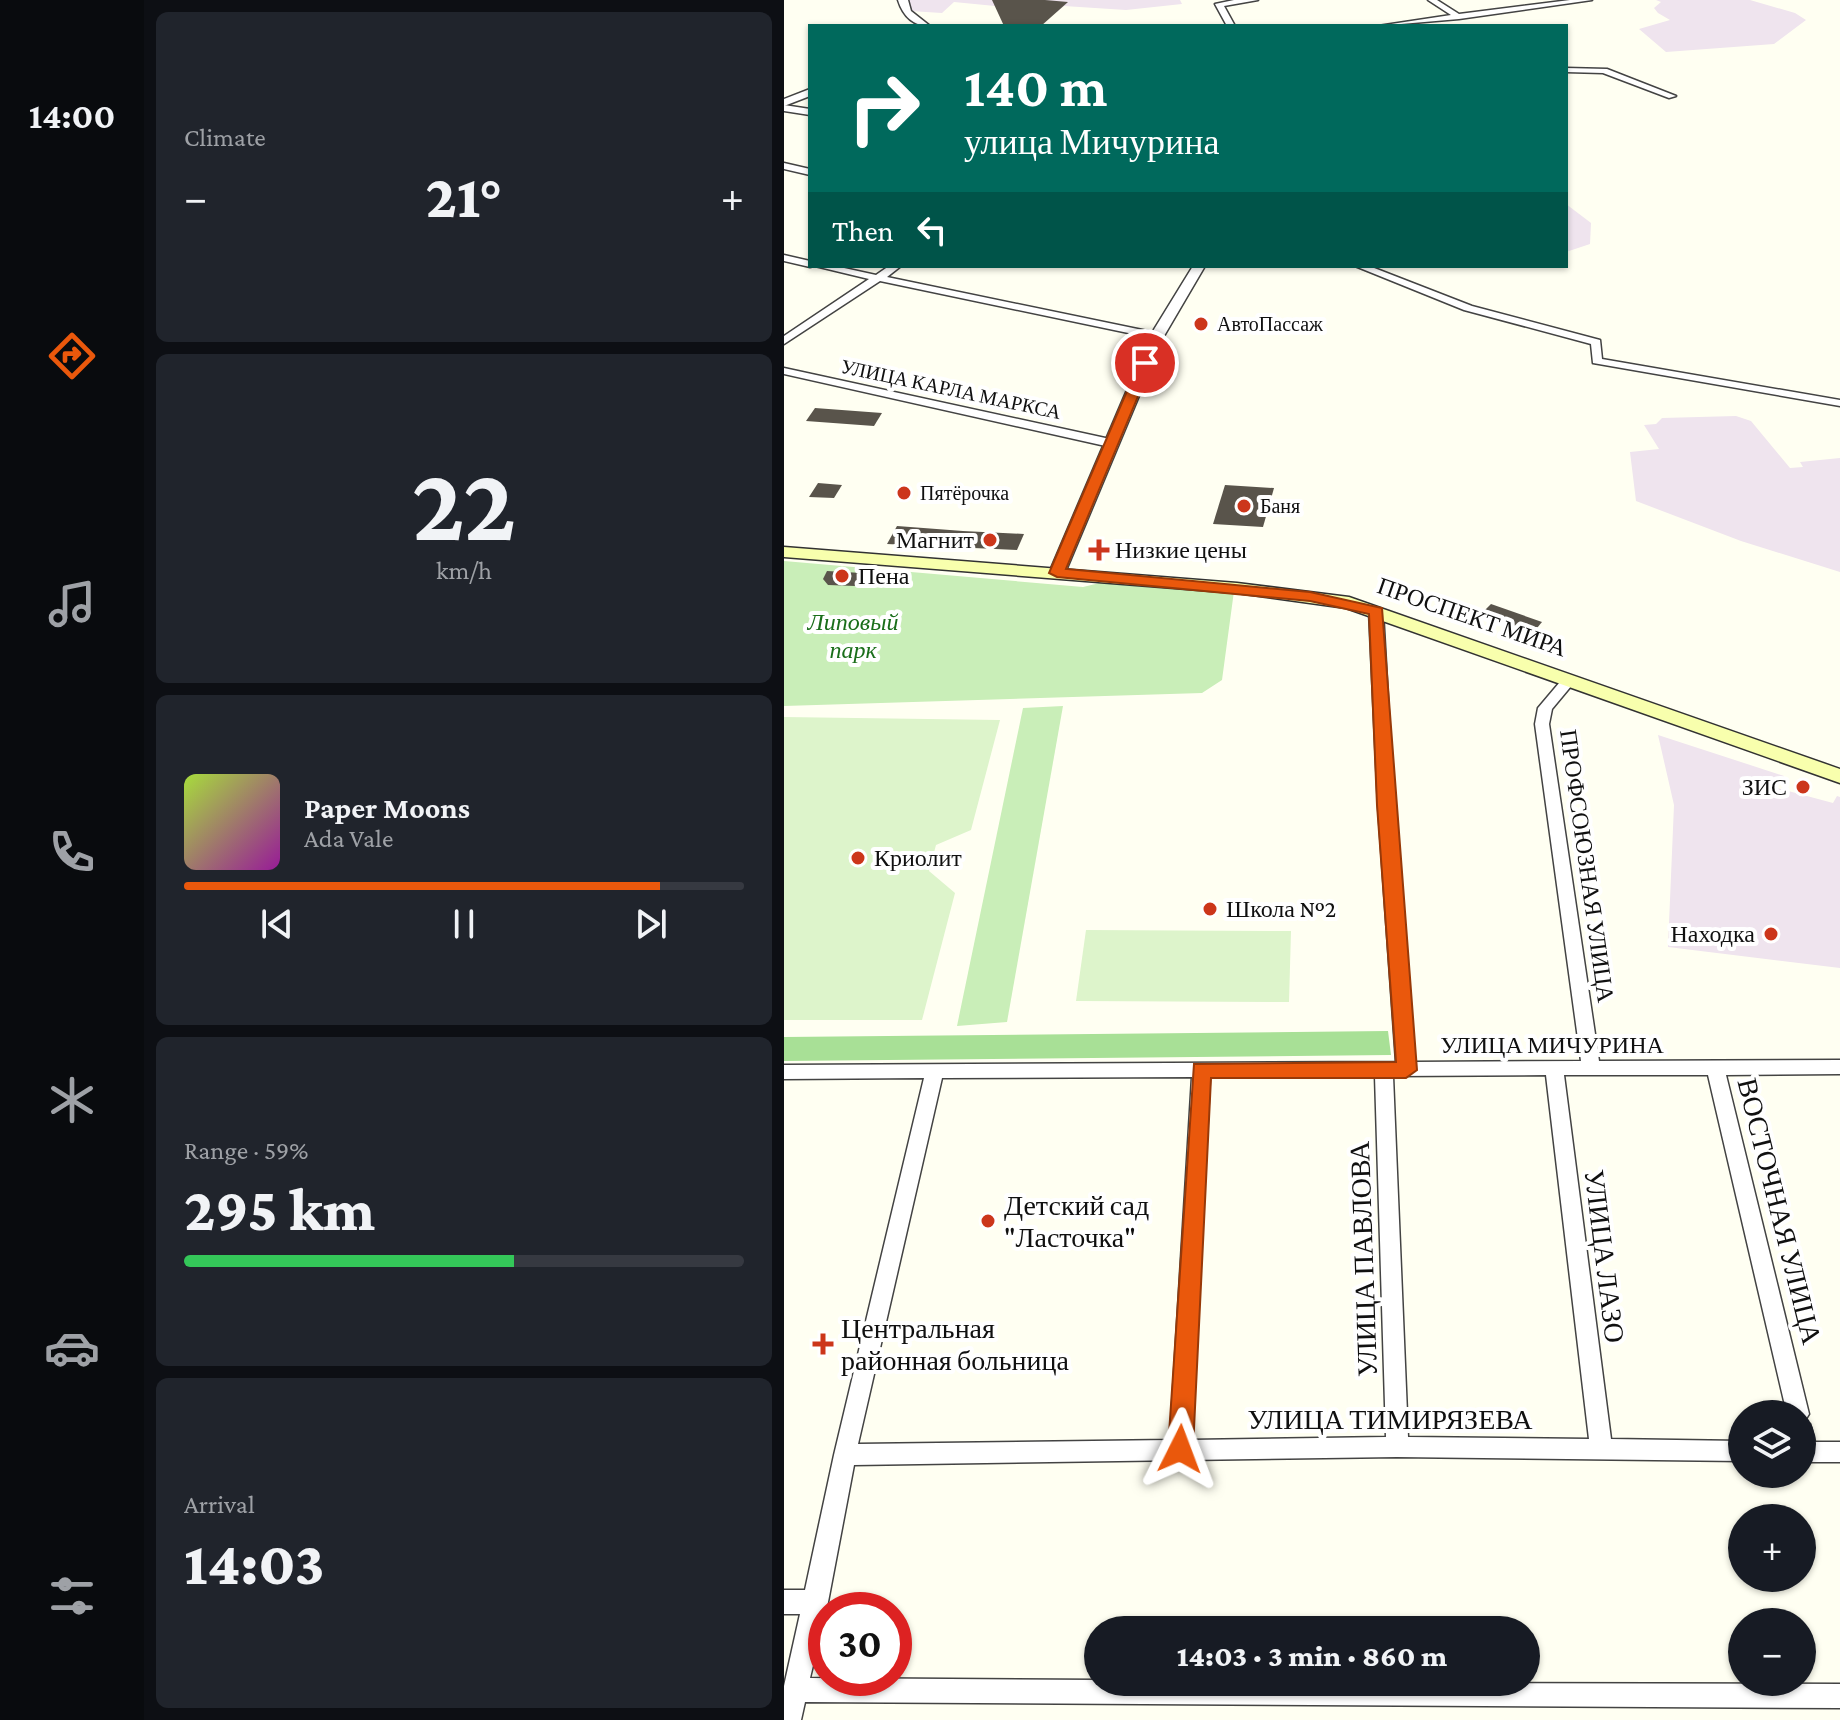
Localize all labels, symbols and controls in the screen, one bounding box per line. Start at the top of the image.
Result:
icon: right [832,56,936,160]
text: 140 m [964,56,1107,118]
text: 14:00 [29,96,115,136]
text: улица Мичурина [964,122,1220,162]
text: Climate [184,123,266,152]
text: 21° [425,163,503,230]
text: − [184,173,207,221]
text: + [721,173,744,221]
icon: left [910,208,954,252]
text: Then [832,214,894,247]
place label: АвтоПассаж [1217,313,1323,335]
marker: АвтоПассаж [1192,315,1210,333]
icon: directions [44,328,100,384]
pin [1111,329,1179,397]
icon: arrive [1123,341,1167,385]
street label: УЛИЦА КАРЛА МАРКСА [839,355,1064,424]
text: 22 [412,446,516,561]
place label: Пятёрочка [920,482,1009,505]
marker: Пятёрочка [895,484,913,502]
place label: Баня [1260,495,1300,517]
marker: Баня [1235,497,1253,515]
place label: Магнит [896,526,975,553]
marker: Магнит [981,531,999,549]
place label: Низкие цены [1115,536,1247,563]
marker: Низкие цены [1090,541,1108,559]
text: km/h [436,556,492,585]
place label: Пена [858,562,910,589]
marker: Пена [833,567,851,585]
street label: ПРОСПЕКТ МИРА [1374,572,1571,662]
icon: music [44,576,100,632]
park label: Липовый парк [807,608,898,663]
street label: ПРОФСОЮЗНАЯ УЛИЦА [1555,728,1620,1005]
place label: ЗИС [1742,773,1787,800]
marker: ЗИС [1794,778,1812,796]
text: Paper Moons [304,791,470,824]
icon: phone [44,824,100,880]
text: Ada Vale [304,824,393,853]
place label: Криолит [874,844,962,871]
marker: Криолит [849,849,867,867]
place label: Школа №2 [1226,895,1336,922]
marker: Школа №2 [1201,900,1219,918]
icon: previous [255,902,299,946]
icon: pause [442,902,486,946]
icon: next [629,902,673,946]
place label: Находка [1670,920,1755,947]
marker: Находка [1762,925,1780,943]
street label: УЛИЦА МИЧУРИНА [1440,1031,1664,1058]
icon: climate [44,1072,100,1128]
street label: ВОСТОЧНАЯ УЛИЦА [1731,1075,1828,1348]
text: Range · 59% [184,1136,308,1165]
street label: УЛИЦА ПАВЛОВА [1344,1140,1383,1377]
street label: УЛИЦА ЛАЗО [1578,1168,1631,1344]
text: 295 km [184,1176,375,1243]
place label: Детский сад "Ласточка" [1004,1190,1149,1253]
marker: Детский сад "Ласточка" [979,1212,997,1230]
place label: Центральная районная больница [841,1313,1070,1376]
icon: car [44,1320,100,1376]
marker: Центральная районная больница [812,1333,834,1355]
map controls [1728,1400,1816,1696]
button: layers [1728,1400,1816,1488]
street label: УЛИЦА ТИМИРЯЗЕВА [1248,1404,1533,1435]
position arrow [1138,1407,1222,1491]
text: Arrival [184,1490,255,1519]
button: + [1728,1504,1816,1592]
text: 14:03 [184,1530,324,1597]
icon: filters [44,1568,100,1624]
speed limit sign: 30 [808,1592,912,1696]
button: − [1728,1608,1816,1696]
text: 14:03 · 3 min · 860 m [1177,1639,1447,1672]

